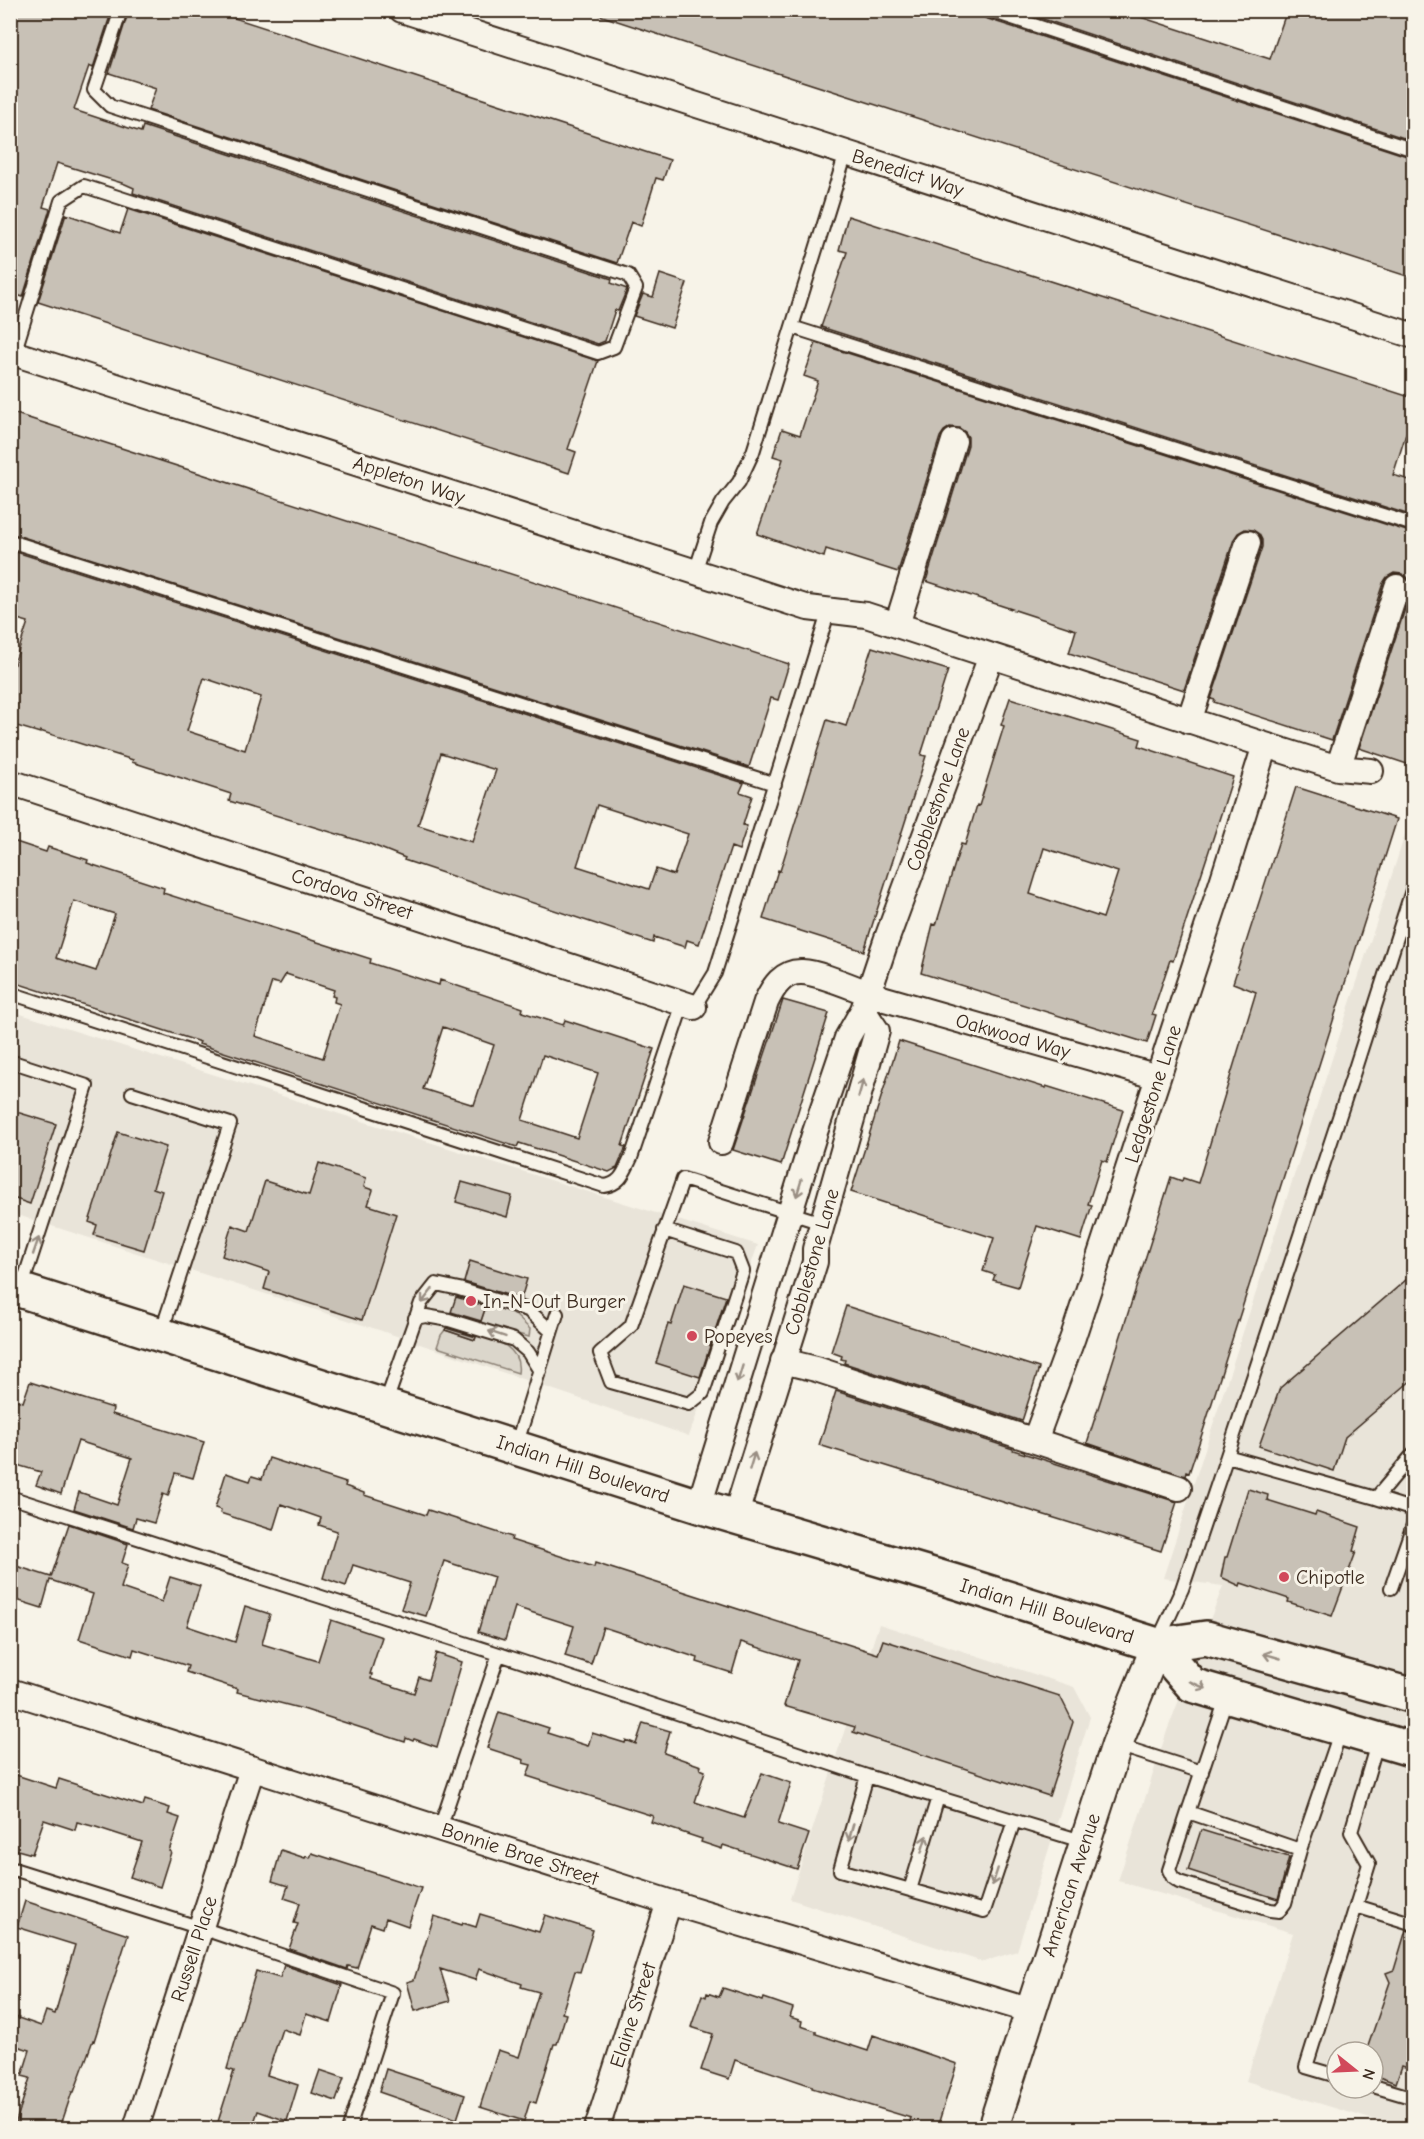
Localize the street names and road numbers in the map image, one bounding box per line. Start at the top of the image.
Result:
street label: Benedict Way [849,144,967,202]
street label: Appleton Way [350,451,468,509]
street label: Cobblestone Lane [901,724,975,874]
street label: Cordova Street [288,864,417,925]
street label: Oakwood Way [953,1009,1073,1063]
street label: Ledgestone Lane [1120,1022,1186,1166]
street label: Cobblestone Lane [780,1186,844,1338]
street label: Indian Hill Boulevard [494,1430,672,1508]
street label: Indian Hill Boulevard [957,1574,1137,1648]
street label: American Avenue [1037,1810,1105,1960]
street label: Bonnie Brae Street [439,1818,602,1891]
street label: Russell Place [166,1893,222,2005]
street label: Elaine Street [605,1958,661,2070]

